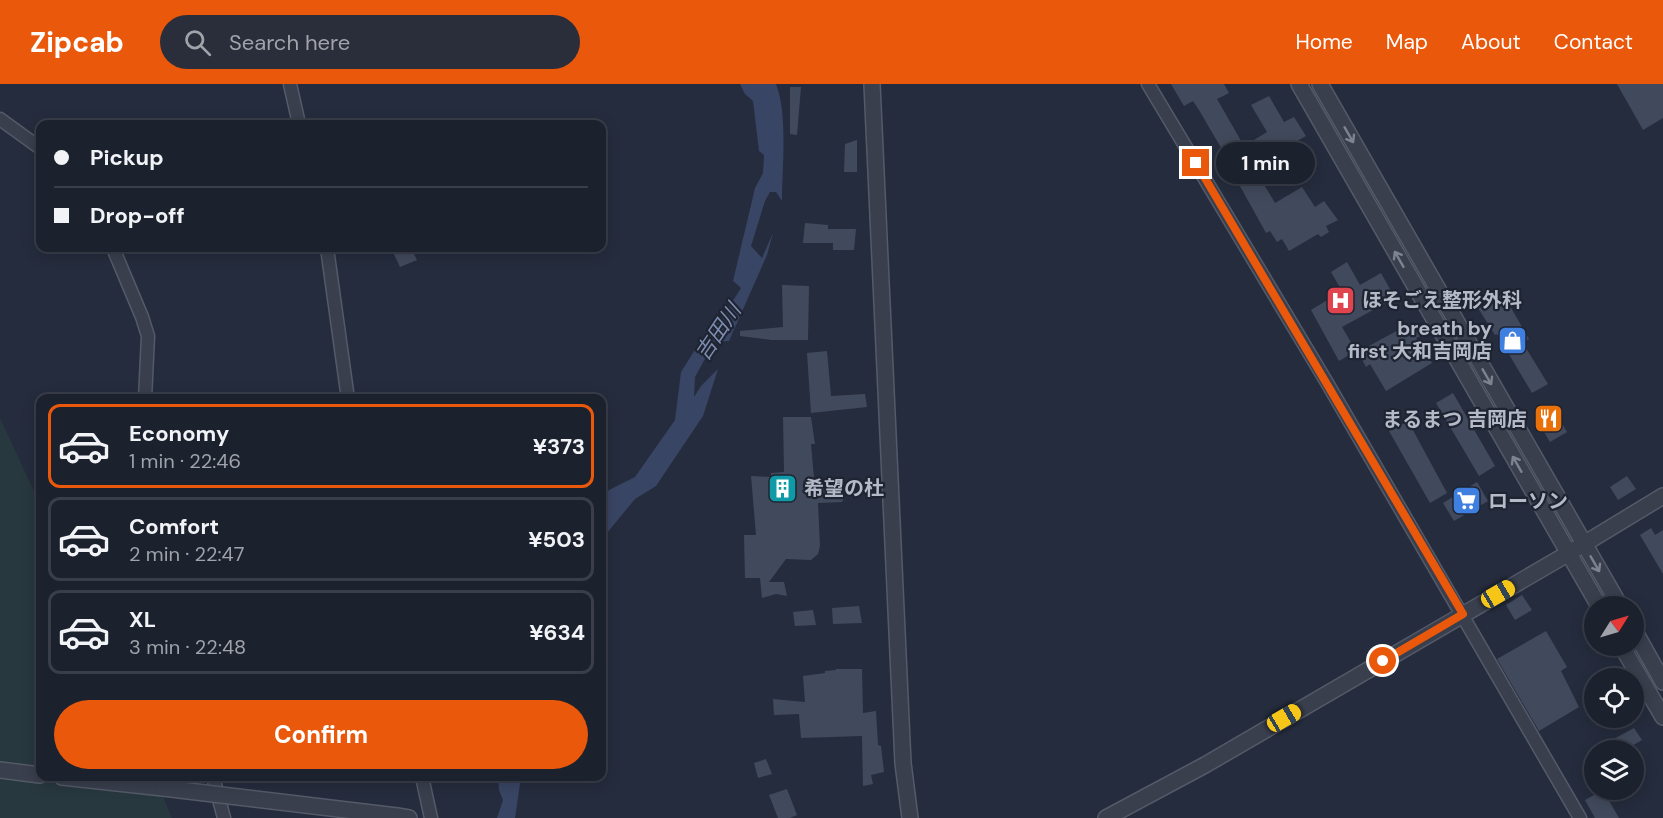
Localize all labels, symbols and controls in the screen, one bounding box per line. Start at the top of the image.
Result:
search box [160,15,580,69]
text: Zipcab [30,24,124,61]
icon: search [181,26,214,59]
text: Search here [229,28,350,57]
text: Home [1295,28,1353,56]
text: Map [1386,28,1428,56]
text: About [1461,28,1521,56]
text: Contact [1554,28,1633,56]
one-way arrow [1343,126,1355,143]
callout: 1 min [1217,142,1316,184]
text: Pickup [90,143,164,172]
route end [1182,149,1209,176]
text: 1 min [1241,150,1290,176]
text: Drop-off [90,201,185,230]
one-way arrow [1393,251,1405,268]
hospital icon: ほそごえ整形外科 [1325,284,1357,316]
place label: ほそごえ整形外科 [1362,287,1522,313]
water label: 吉田川 [689,296,748,366]
place label: breath by first 大和吉岡店 [1348,315,1492,364]
shop icon: breath by first 大和吉岡店 [1497,324,1529,356]
one-way arrow [1482,368,1494,385]
restaurant icon: まるまつ 吉岡店 [1532,403,1564,435]
place label: まるまつ 吉岡店 [1382,406,1527,432]
icon: car [57,419,111,473]
text: Economy [129,419,229,448]
text: ¥373 [533,432,585,461]
text: 1 min · 22:46 [129,448,241,474]
one-way arrow [1511,456,1523,473]
building icon: 希望の杜 [767,472,799,504]
place label: 希望の杜 [804,475,884,501]
supermarket icon: ローソン [1451,485,1483,517]
place label: ローソン [1488,488,1568,514]
icon: car [57,512,111,566]
text: Comfort [129,512,219,541]
text: ¥503 [528,525,585,554]
text: 2 min · 22:47 [129,541,244,567]
one-way arrow [1590,555,1602,572]
car [1478,577,1518,611]
north arrow [1584,596,1644,656]
map controls [1584,596,1644,800]
icon: car [57,605,111,659]
text: XL [129,605,156,634]
text: ¥634 [529,618,585,647]
text: 3 min · 22:48 [129,634,246,660]
route start [1369,647,1396,674]
button: locate [1584,668,1644,728]
button: Confirm [54,700,588,769]
car [1264,701,1304,735]
button: layers [1584,740,1644,800]

